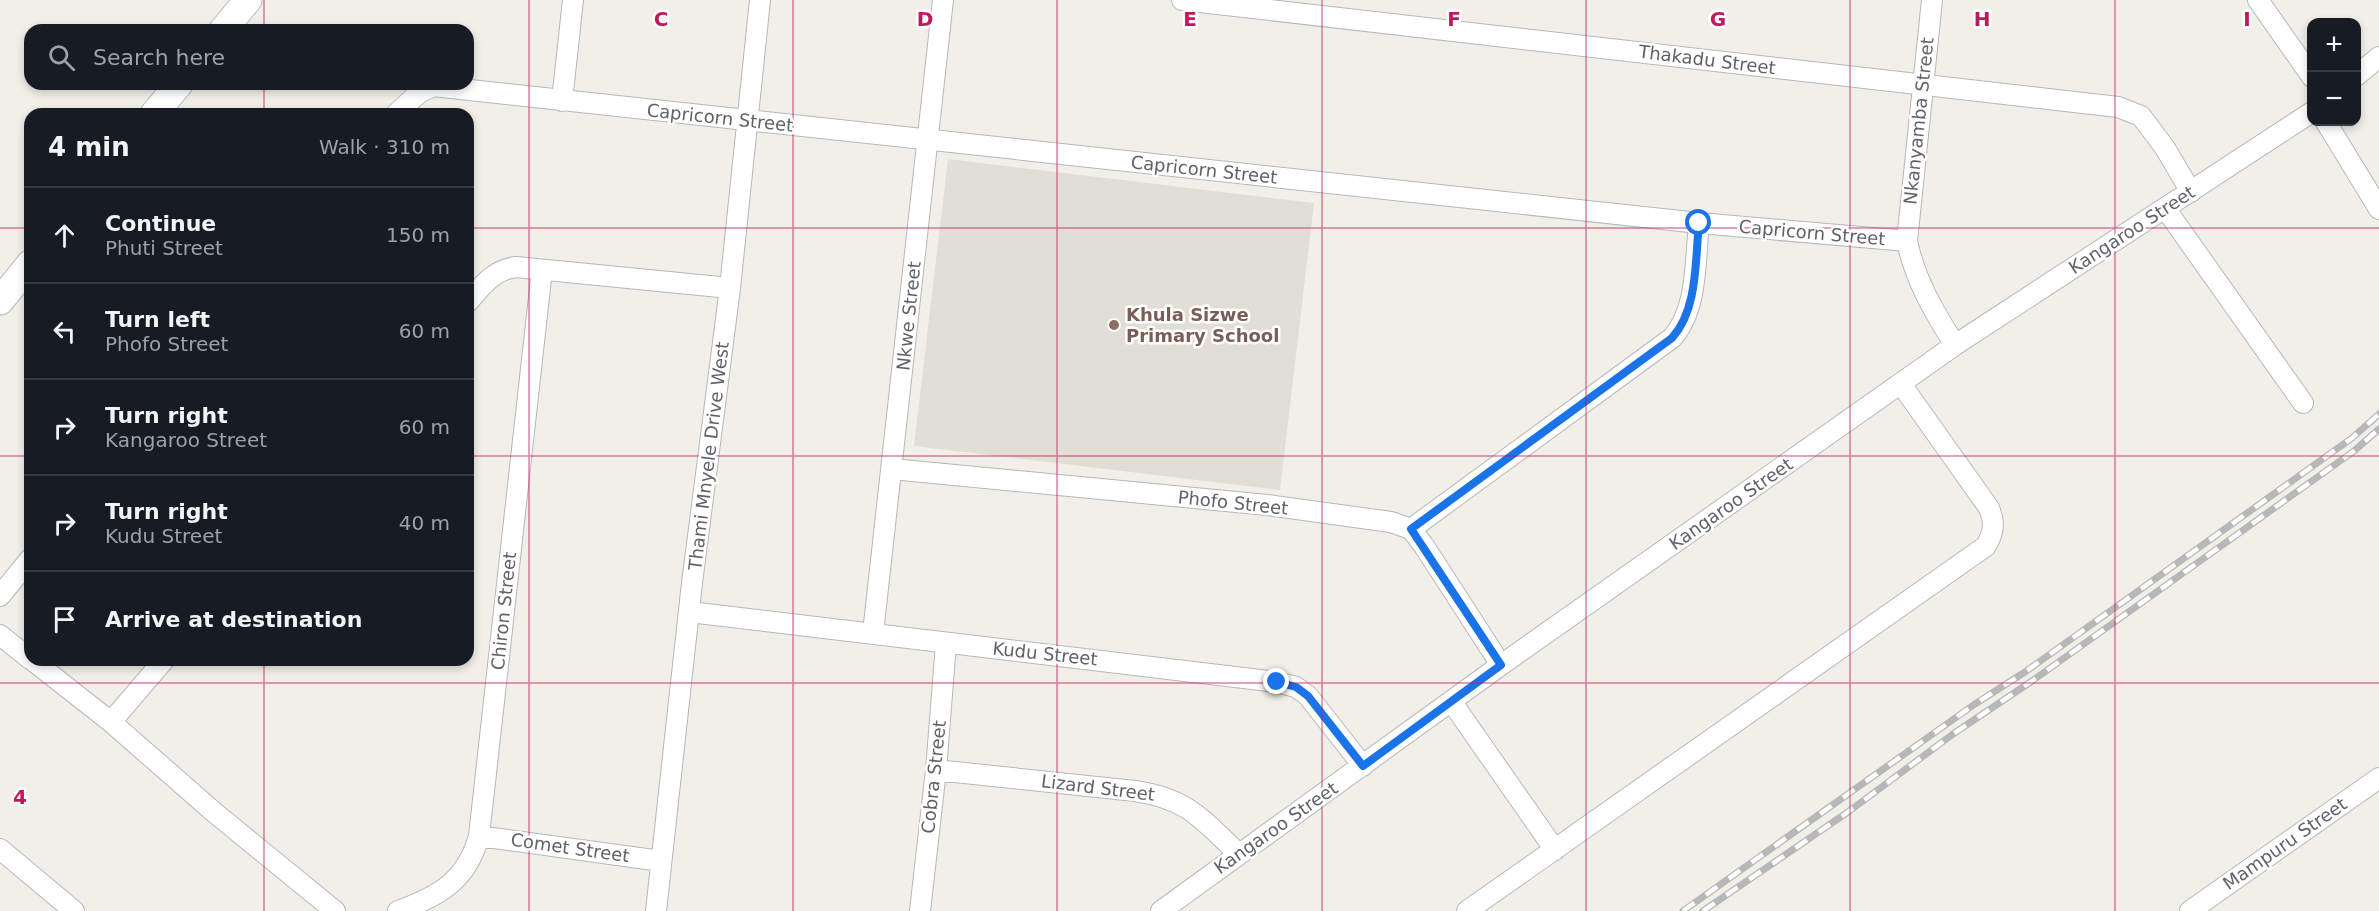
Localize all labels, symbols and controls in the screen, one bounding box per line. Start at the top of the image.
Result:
text: C [654,7,668,31]
text: D [917,7,933,31]
text: E [1183,7,1197,31]
text: F [1447,7,1461,31]
text: G [1710,7,1726,31]
text: H [1974,7,1990,31]
text: I [2243,7,2251,31]
map controls [2307,18,2361,126]
button: + [2307,18,2361,72]
search box [24,24,474,90]
street label: Nkanyamba Street [1899,36,1938,206]
icon: search [45,41,78,74]
street label: Thakadu Street [1636,41,1777,78]
text: Search here [93,45,225,70]
button: − [2307,72,2361,126]
street label: Capricorn Street [646,99,794,136]
text: 4 min [48,132,130,162]
text: Walk · 310 m [319,135,450,159]
street label: Capricorn Street [1130,151,1278,188]
street label: Kangaroo Street [2065,181,2199,278]
route start [1685,209,1711,235]
text: Continue [105,211,216,236]
street label: Capricorn Street [1738,216,1886,249]
icon: ahead [48,219,81,252]
text: 150 m [386,223,450,247]
text: Phuti Street [105,236,223,260]
street label: Nkwe Street [892,260,925,372]
place label: Khula Sizwe Primary School [1126,304,1279,346]
text: Turn left [105,307,210,332]
icon: left [48,315,81,348]
marker: Khula Sizwe Primary School [1107,318,1121,332]
text: 60 m [399,319,450,343]
text: Phofo Street [105,332,228,356]
street label: Thami Mnyele Drive West [684,340,733,572]
text: Turn right [105,403,228,428]
icon: right [48,411,81,444]
text: 60 m [399,415,450,439]
text: Kangaroo Street [105,428,267,452]
street label: Kangaroo Street [1665,453,1796,554]
street label: Phofo Street [1177,486,1289,519]
text: Turn right [105,499,228,524]
icon: right [48,507,81,540]
text: 40 m [399,511,450,535]
text: Kudu Street [105,524,222,548]
street label: Chiron Street [487,551,520,671]
icon: arrive [48,603,81,636]
text: Arrive at destination [105,607,362,632]
street label: Kudu Street [991,638,1099,669]
route end [1263,668,1289,694]
street label: Cobra Street [917,719,950,835]
street label: Lizard Street [1040,770,1156,805]
street label: Kangaroo Street [1210,777,1341,878]
text: 4 [13,785,27,809]
street label: Mampuru Street [2219,793,2351,894]
street label: Comet Street [509,829,631,866]

